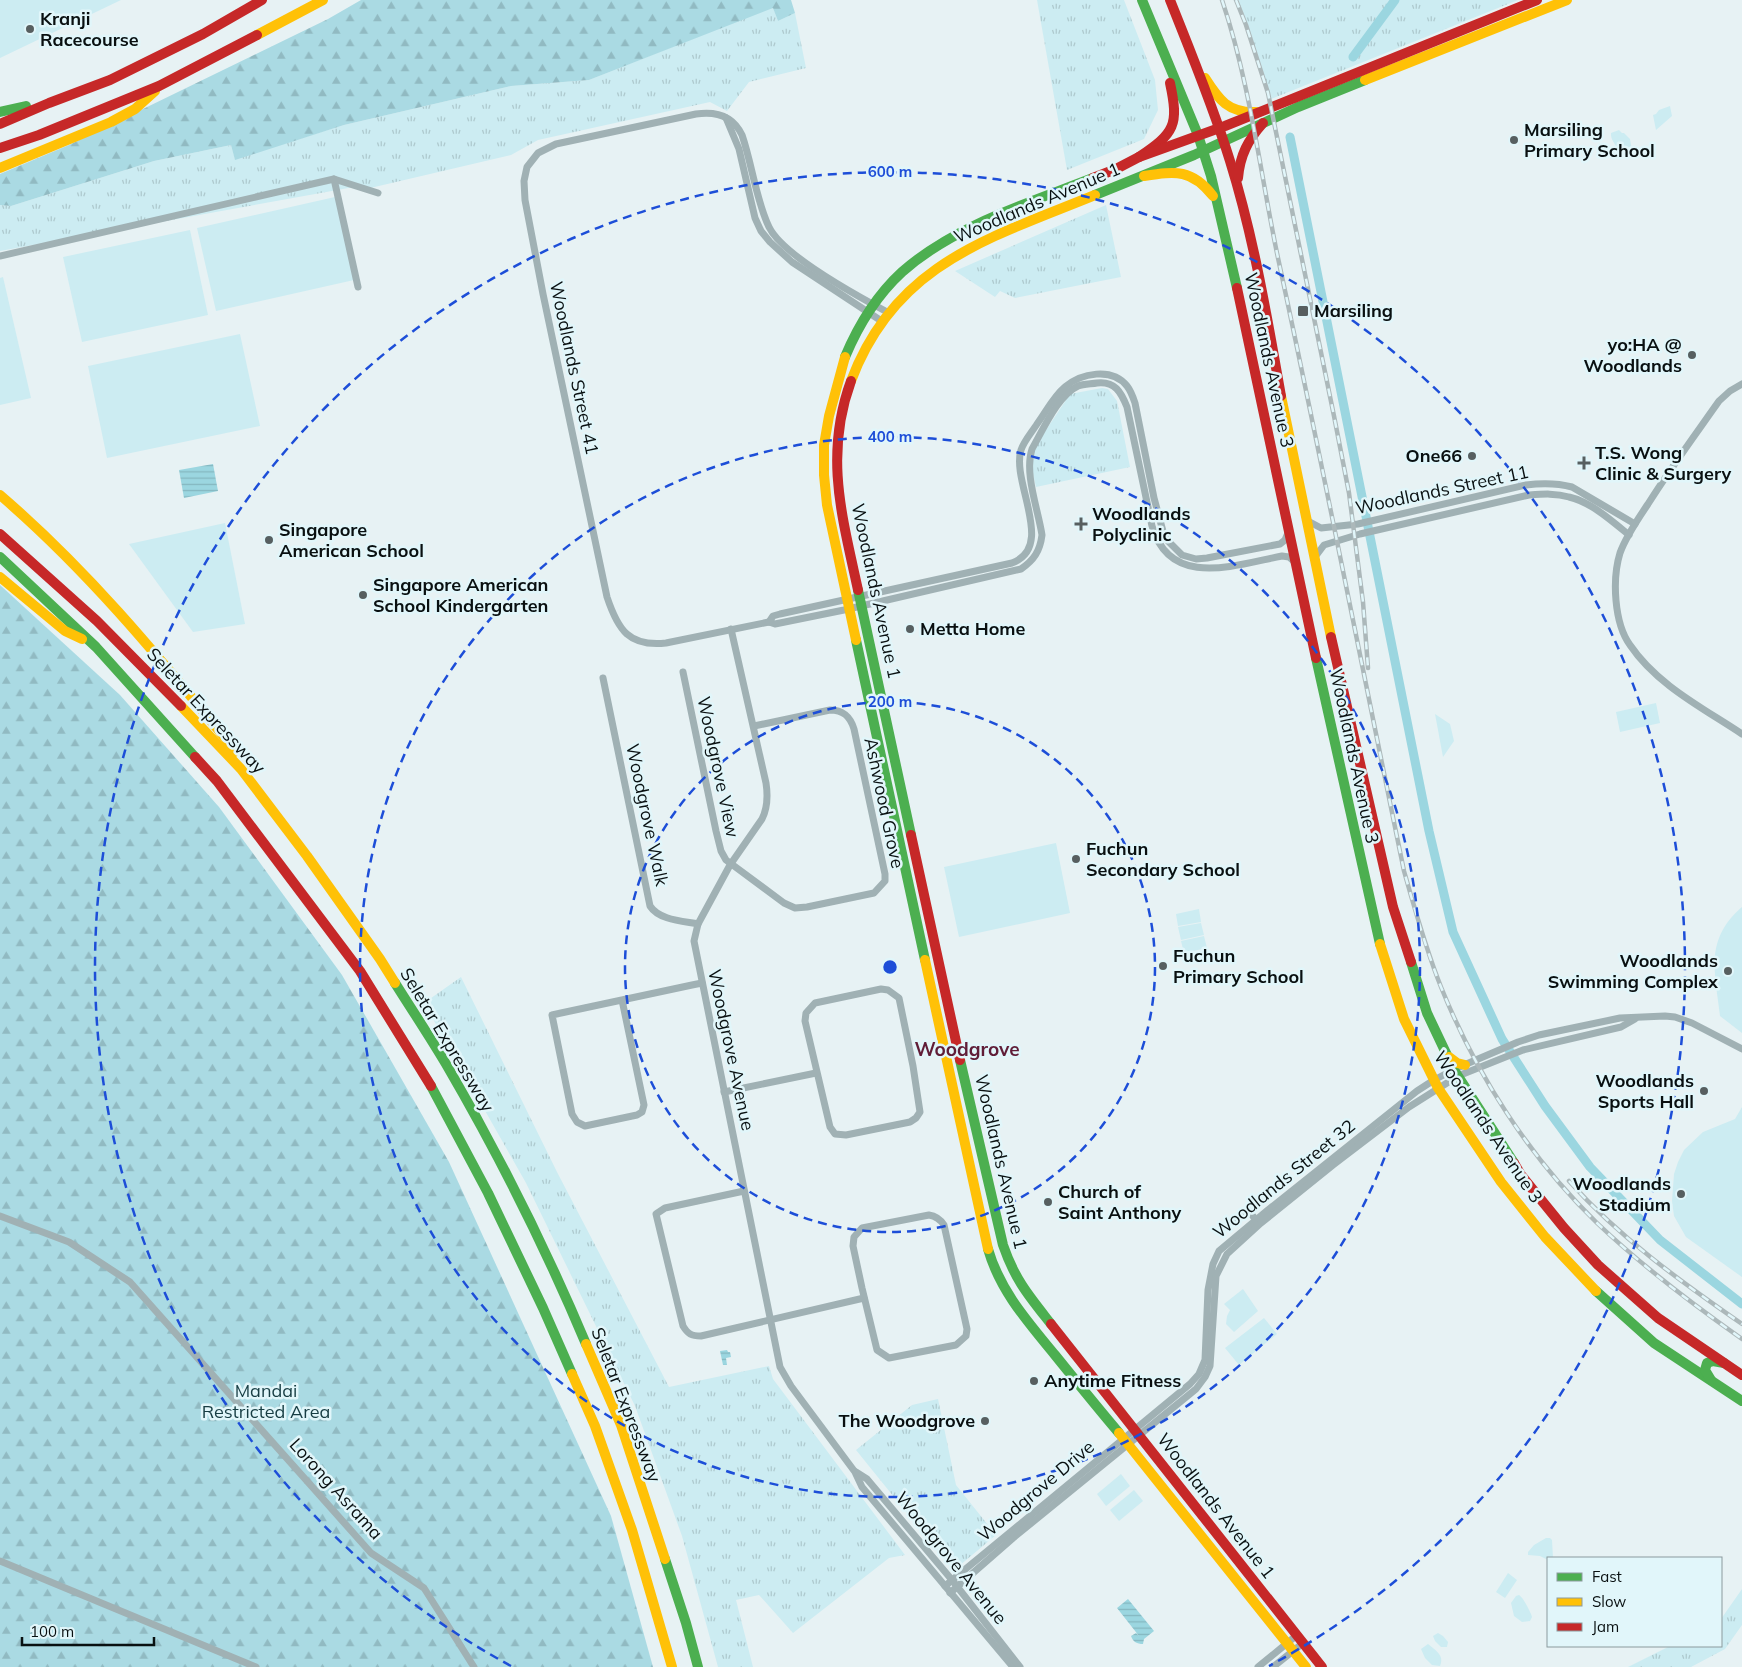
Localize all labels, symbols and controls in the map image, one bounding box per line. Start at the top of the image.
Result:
place label: Kranji Racecourse [40,7,139,51]
marker: Kranji Racecourse [24,23,36,35]
place label: Marsiling Primary School [1524,118,1655,162]
marker: Marsiling Primary School [1508,134,1520,146]
street label: Woodlands Avenue 1 [950,157,1123,248]
text: 600 m [868,162,912,181]
street label: Woodlands Avenue 3 [1240,270,1299,450]
street label: Woodlands Street 41 [545,279,604,457]
place label: Marsiling [1314,299,1393,322]
marker: Marsiling [1296,304,1310,318]
place label: yo:HA @ Woodlands [1584,333,1682,377]
marker: yo:HA @ Woodlands [1686,349,1698,361]
text: 400 m [868,427,912,446]
place label: T.S. Wong Clinic & Surgery [1595,441,1732,485]
place label: One66 [1406,444,1462,467]
marker: One66 [1466,450,1478,462]
marker: T.S. Wong Clinic & Surgery [1577,456,1591,470]
street label: Woodlands Street 11 [1353,460,1531,519]
street label: Woodlands Avenue 1 [847,501,906,681]
place label: Woodlands Polyclinic [1092,502,1190,546]
marker: Woodlands Polyclinic [1074,517,1088,531]
place label: Singapore American School [279,518,424,562]
marker: Singapore American School [263,534,275,546]
place label: Singapore American School Kindergarten [373,573,548,617]
marker: Singapore American School Kindergarten [357,589,369,601]
place label: Metta Home [920,617,1025,640]
marker: Metta Home [904,623,916,635]
street label: Seletar Expressway [142,643,271,779]
street label: Woodlands Avenue 3 [1325,666,1384,846]
text: 200 m [868,692,912,711]
street label: Woodgrove View [692,694,745,840]
street label: Ashwood Grove [859,735,910,870]
street label: Woodgrove Walk [621,742,674,889]
place label: Fuchun Secondary School [1086,837,1240,881]
marker: Fuchun Secondary School [1070,853,1082,865]
place label: Fuchun Primary School [1173,944,1304,988]
place label: Woodlands Swimming Complex [1548,949,1719,993]
centre of rings [881,958,899,976]
marker: Fuchun Primary School [1157,960,1169,972]
street label: Seletar Expressway [395,964,500,1116]
marker: Woodlands Swimming Complex [1722,965,1734,977]
street label: Woodgrove Avenue [703,967,760,1133]
district label: Woodgrove [914,1037,1020,1061]
street label: Woodlands Avenue 3 [1429,1046,1548,1207]
place label: Woodlands Sports Hall [1596,1069,1694,1113]
street label: Woodlands Avenue 1 [970,1072,1033,1251]
marker: Woodlands Sports Hall [1698,1085,1710,1097]
street label: Woodlands Street 32 [1208,1114,1359,1243]
place label: Woodlands Stadium [1573,1172,1671,1216]
place label: Church of Saint Anthony [1058,1180,1182,1224]
marker: Woodlands Stadium [1675,1188,1687,1200]
marker: Church of Saint Anthony [1042,1196,1054,1208]
street label: Seletar Expressway [586,1324,667,1486]
place label: Anytime Fitness [1044,1369,1181,1392]
marker: Anytime Fitness [1028,1375,1040,1387]
park label: Mandai Restricted Area [202,1379,330,1423]
place label: The Woodgrove [839,1409,975,1432]
marker: The Woodgrove [979,1415,991,1427]
street label: Woodlands Avenue 1 [1152,1428,1280,1583]
street label: Lorong Asrama [285,1433,388,1544]
street label: Woodgrove Drive [973,1435,1099,1546]
street label: Woodgrove Avenue [891,1487,1012,1629]
legend [1547,1557,1722,1647]
text: Fast [1592,1567,1622,1586]
text: Slow [1592,1592,1626,1611]
scale bar [22,1614,155,1646]
text: Jam [1592,1617,1619,1636]
text: 100 m [30,1622,74,1641]

